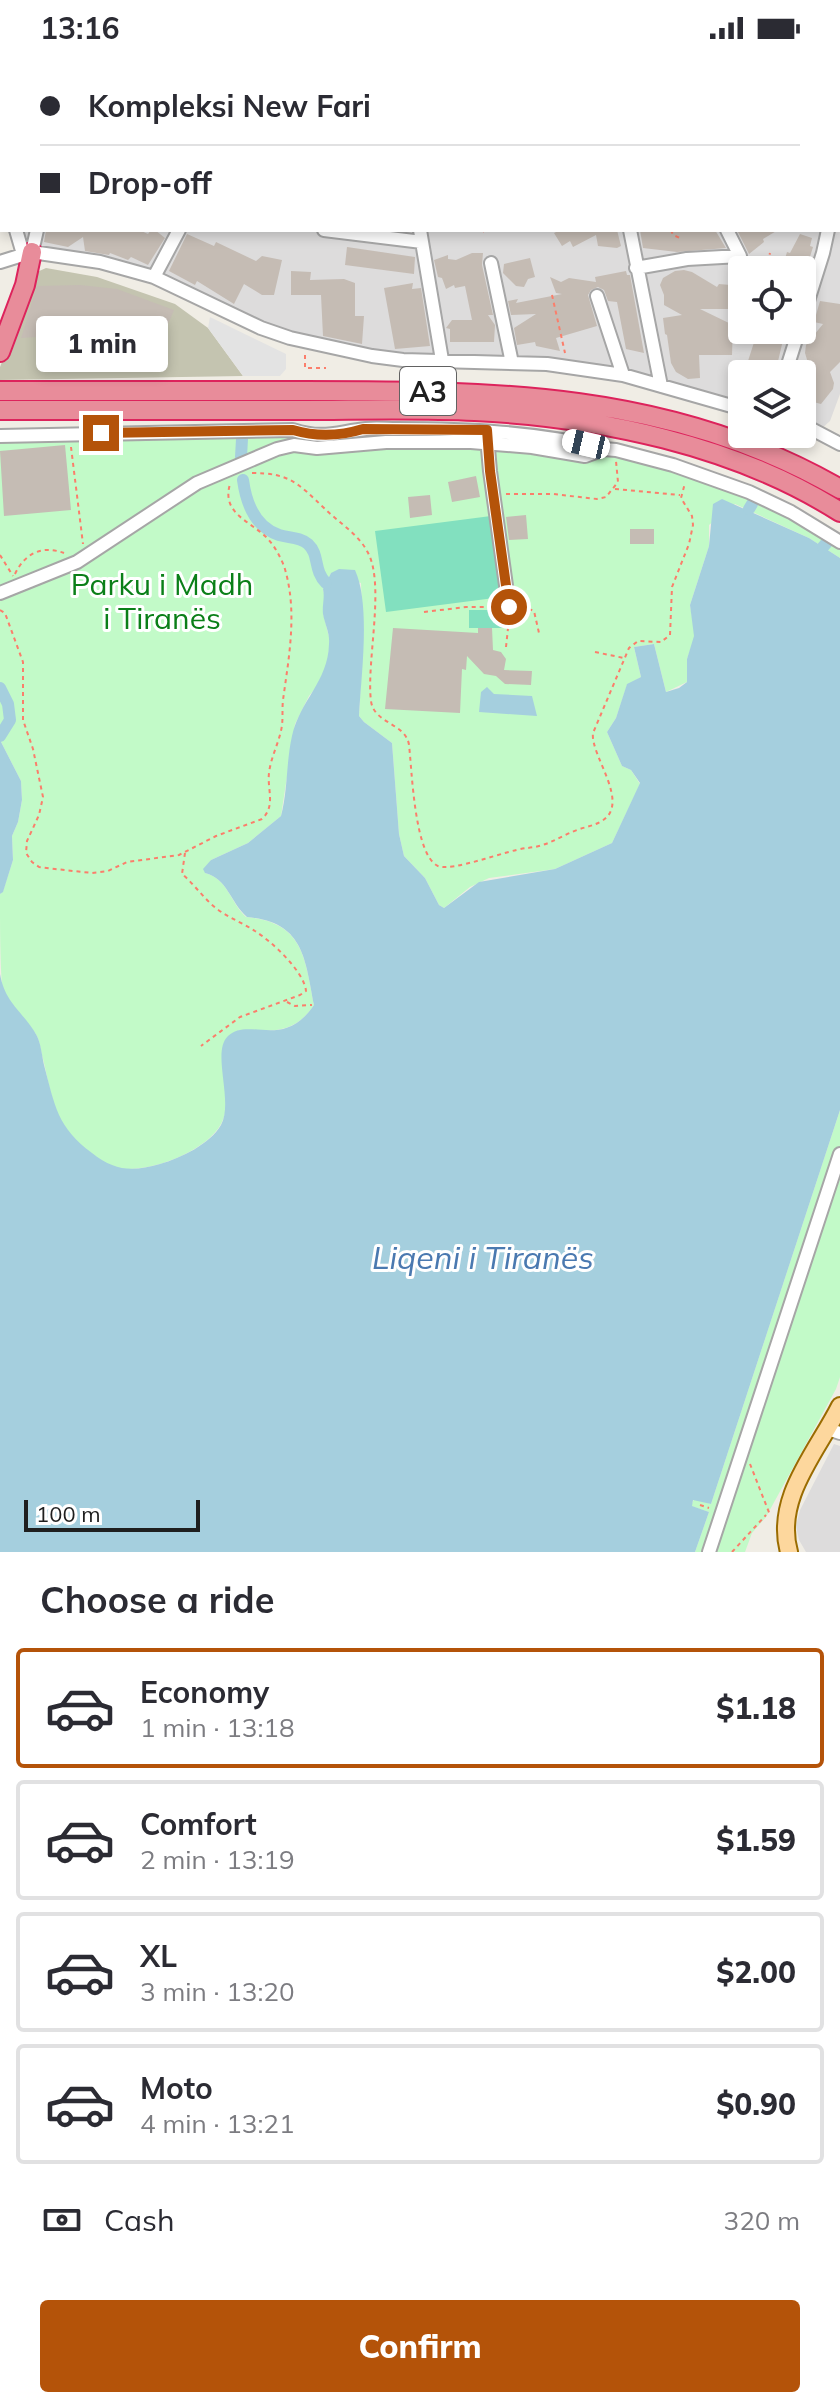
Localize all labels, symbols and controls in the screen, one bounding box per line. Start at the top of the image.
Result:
text: 13:16 [40,9,119,47]
text: Kompleksi New Fari [88,87,371,125]
text: Drop-off [88,164,212,202]
map controls [728,256,816,448]
button: locate [728,256,816,344]
callout: 1 min [35,317,167,373]
text: 1 min [67,327,137,360]
button: layers [728,360,816,448]
road number: A3 [400,367,456,415]
route end [83,415,119,451]
car [560,427,612,461]
park label: Parku i Madh i Tiranës [71,565,253,637]
route start [491,589,527,625]
water label: Liqeni i Tiranës [372,1237,594,1277]
scale bar [24,1496,200,1532]
text: 100 m [36,1500,101,1528]
text: Choose a ride [40,1577,274,1622]
icon: car [44,1672,116,1744]
text: Economy [140,1673,269,1711]
text: $1.18 [716,1689,796,1727]
text: 1 min · 13:18 [140,1711,295,1744]
icon: car [44,1804,116,1876]
text: Comfort [140,1805,257,1843]
text: $1.59 [716,1821,796,1859]
text: 2 min · 13:19 [140,1843,295,1876]
icon: car [44,1936,116,2008]
text: XL [140,1937,177,1975]
text: $2.00 [716,1953,796,1991]
text: 3 min · 13:20 [140,1975,295,2008]
icon: car [44,2068,116,2140]
text: Moto [140,2069,213,2107]
text: $0.90 [716,2085,796,2123]
text: 4 min · 13:21 [140,2107,295,2140]
icon: cash [40,2198,84,2242]
text: Cash [104,2201,175,2239]
text: 320 m [724,2204,800,2237]
button: Confirm [40,2300,800,2392]

